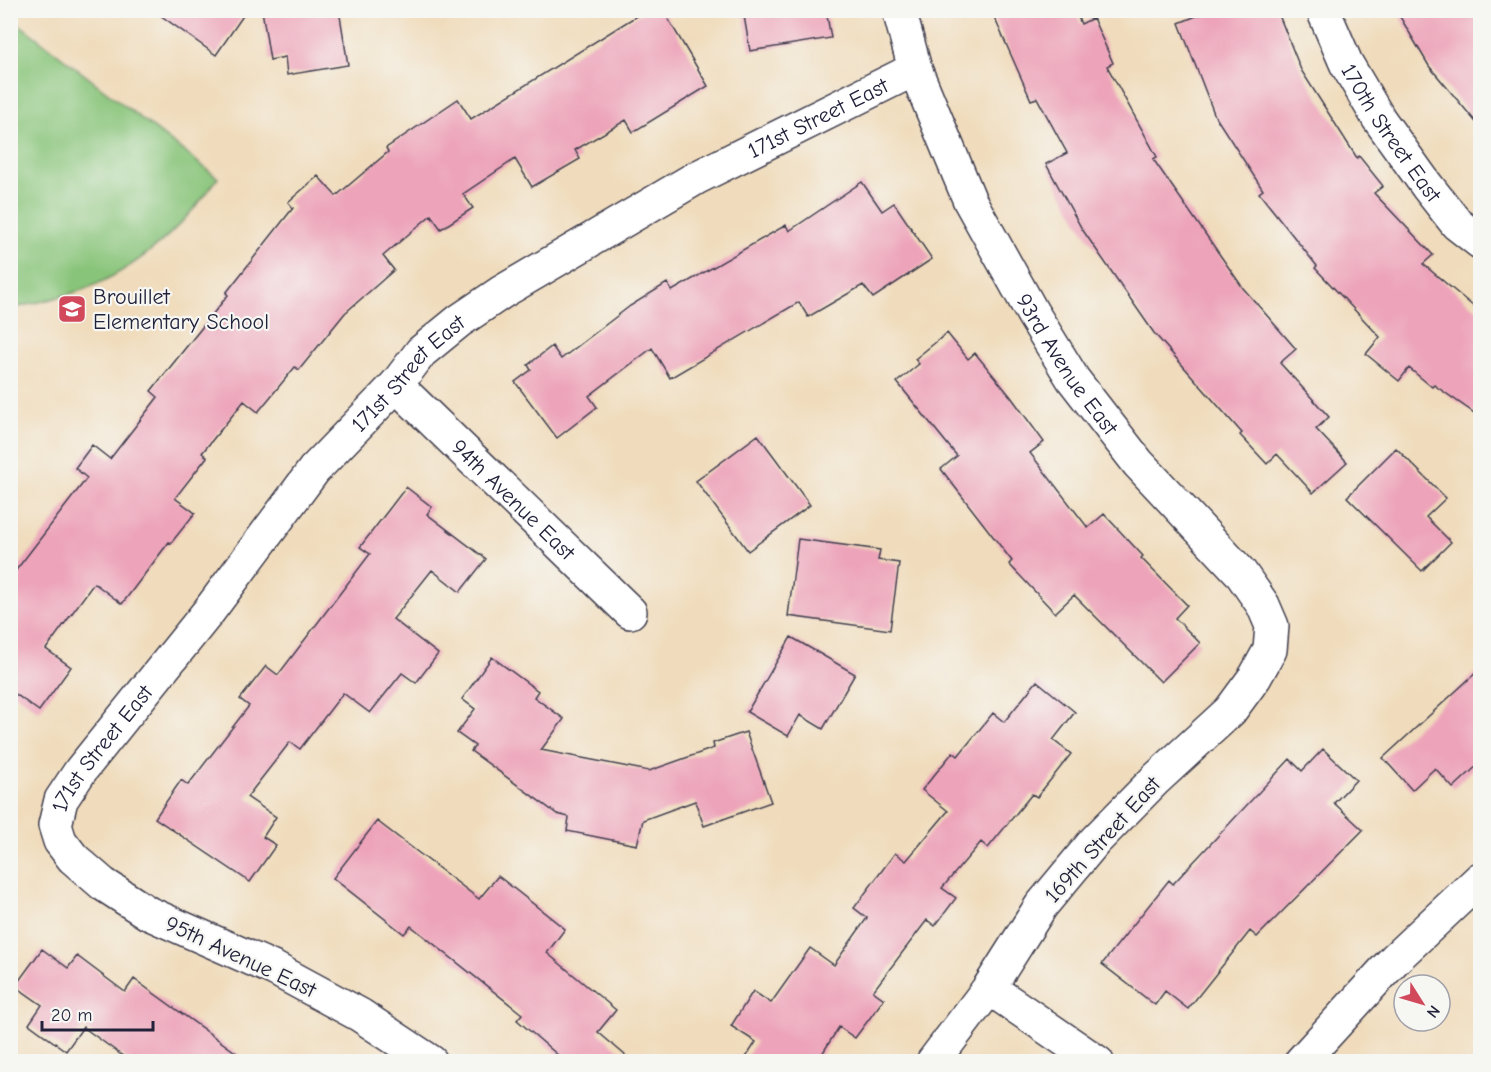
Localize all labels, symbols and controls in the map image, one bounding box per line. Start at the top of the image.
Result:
street label: 170th Street East [1335,59,1447,208]
street label: 171st Street East [744,72,893,164]
place label: Brouillet Elementary School [93,284,269,335]
street label: 93rd Avenue East [1010,289,1124,441]
school or university icon: Brouillet Elementary School [56,293,88,325]
street label: 171st Street East [346,309,470,437]
street label: 94th Avenue East [446,434,581,566]
street label: 171st Street East [47,679,159,814]
street label: 169th Street East [1039,771,1166,908]
street label: 95th Avenue East [161,911,321,1004]
north arrow [1392,973,1452,1033]
scale bar [42,994,153,1032]
text: N [1423,1002,1444,1021]
text: 20 m [51,1005,92,1026]

